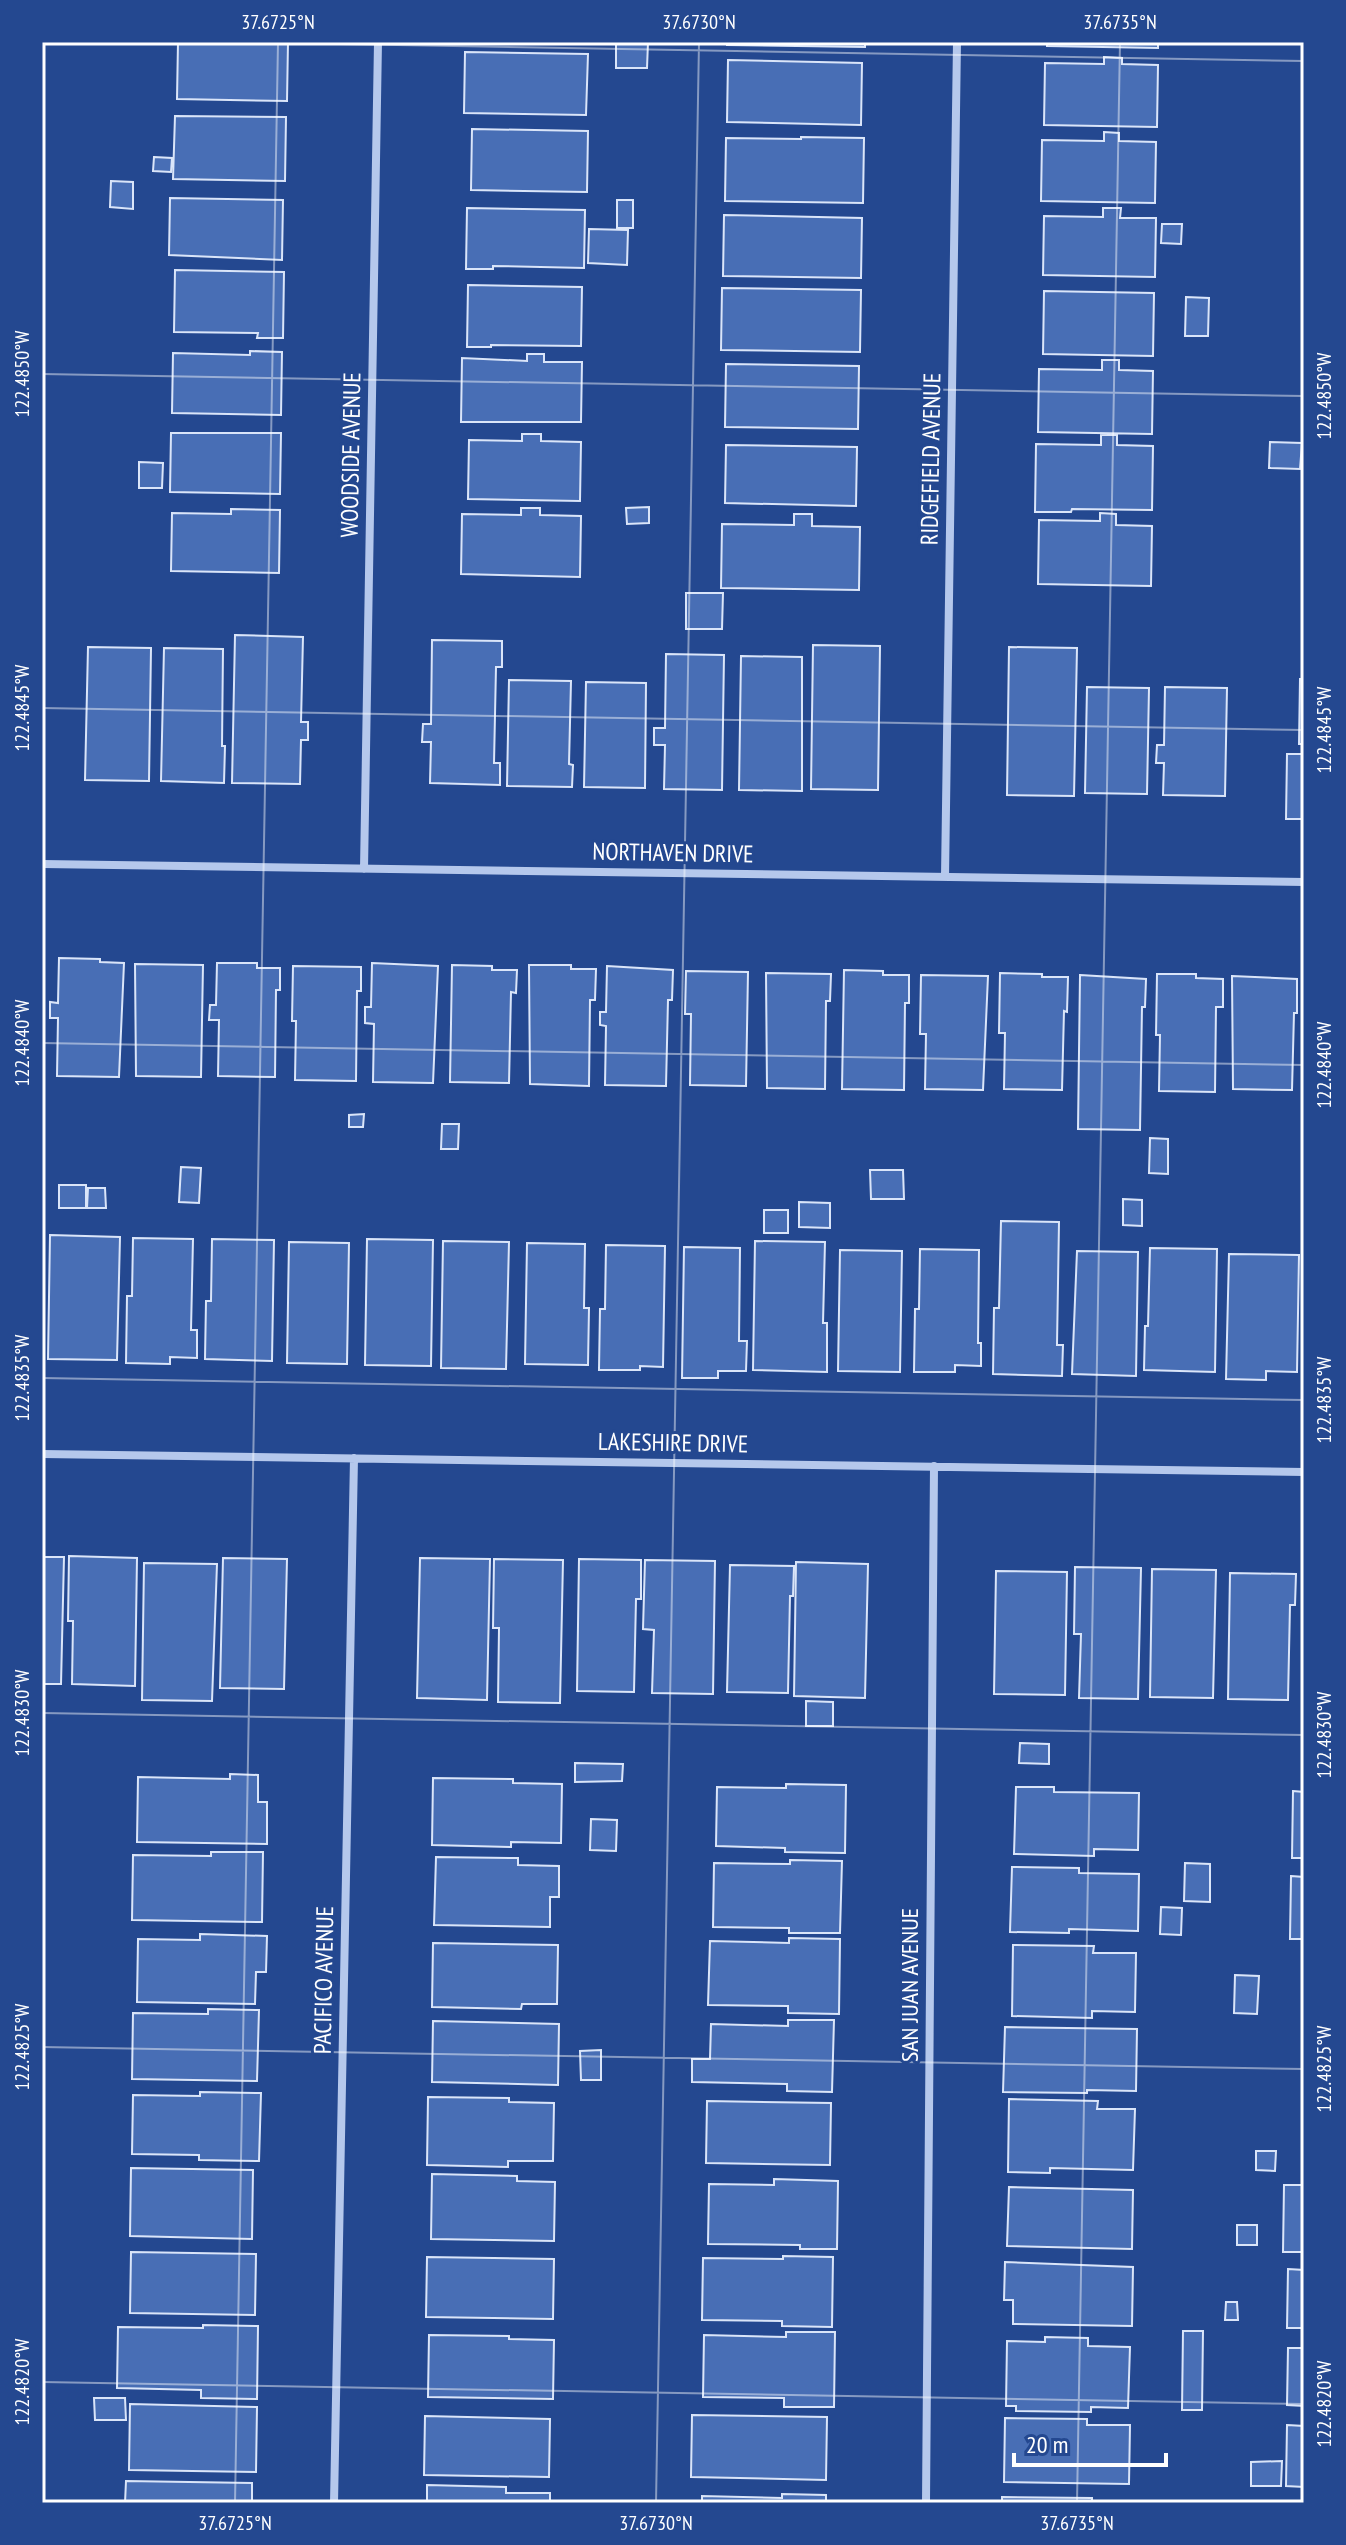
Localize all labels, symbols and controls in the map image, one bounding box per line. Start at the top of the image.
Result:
text: 37.6725°N [241,9,315,35]
text: 37.6730°N [662,9,736,35]
text: 37.6735°N [1083,9,1157,35]
text: 122.4850°W [9,330,35,417]
text: 122.4850°W [1311,352,1337,439]
street label: WOODSIDE AVENUE [334,372,367,538]
street label: RIDGEFIELD AVENUE [914,373,947,545]
text: 122.4845°W [9,664,35,751]
text: 122.4845°W [1311,686,1337,773]
street label: NORTHAVEN DRIVE [592,836,754,869]
text: 122.4840°W [9,999,35,1086]
text: 122.4840°W [1311,1021,1337,1108]
text: 122.4835°W [9,1334,35,1421]
text: 122.4835°W [1311,1356,1337,1443]
street label: LAKESHIRE DRIVE [598,1426,748,1459]
text: 122.4830°W [9,1669,35,1756]
text: 122.4830°W [1311,1691,1337,1778]
street label: PACIFICO AVENUE [307,1906,340,2054]
street label: SAN JUAN AVENUE [894,1908,925,2062]
text: 122.4825°W [9,2003,35,2090]
text: 122.4825°W [1311,2025,1337,2112]
text: 122.4820°W [9,2338,35,2425]
text: 122.4820°W [1311,2360,1337,2447]
scale bar [1014,2417,1166,2467]
text: 20 m [1026,2429,1068,2460]
text: 37.6725°N [198,2510,272,2536]
text: 37.6730°N [619,2510,693,2536]
text: 37.6735°N [1040,2510,1114,2536]

